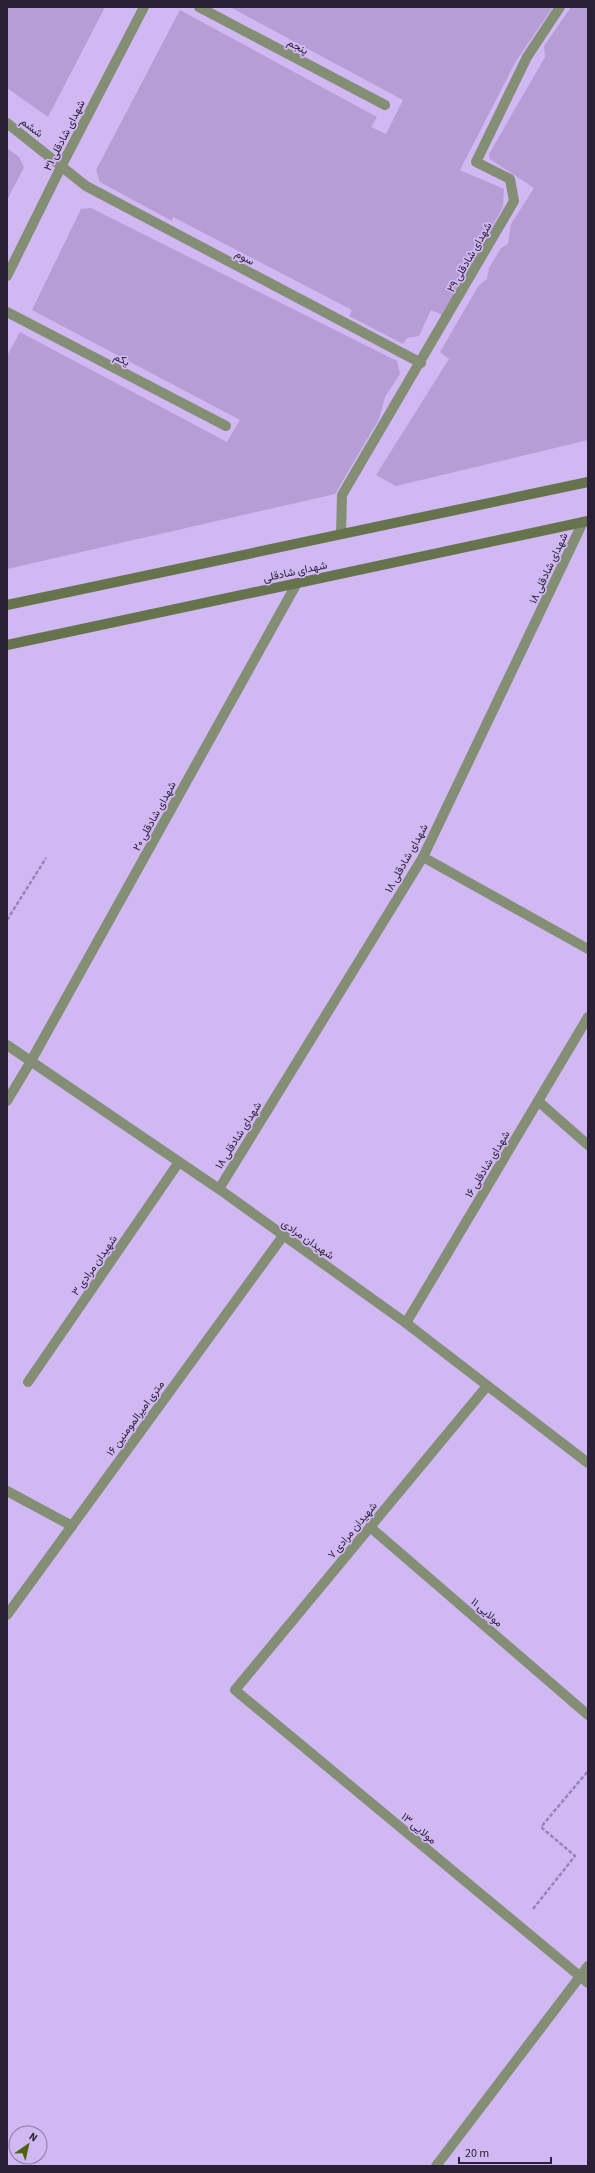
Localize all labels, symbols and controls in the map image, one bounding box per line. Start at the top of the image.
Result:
street label: پنجم [285,35,311,58]
street label: شهدای شادقلی ۳۱ [40,97,89,173]
street label: ششم [17,114,46,141]
street label: شهدای شادقلی ۲۹ [443,219,496,295]
street label: سوم [232,246,257,269]
street label: یکم [111,349,132,370]
street label: شهدای شادقلی ۱۸ [525,530,572,606]
street label: شهدای شادقلی [262,557,329,586]
street label: شهدای شادقلی ۲۰ [129,778,180,854]
street label: شهدای شادقلی ۱۸ [381,821,432,895]
street label: شهدای شادقلی ۱۸ [212,1098,265,1172]
street label: شهدای شادقلی ۱۶ [461,1128,514,1201]
street label: شهیدان مرادی [278,1216,337,1263]
street label: شهیدان مرادی ۳ [68,1232,121,1298]
street label: ۱۶ متری امیرالمومنین [103,1377,168,1459]
street label: شهیدان مرادی ۷ [324,1499,381,1562]
street label: مولایی ۱۱ [468,1594,506,1630]
street label: مولایی ۱۳ [398,1809,440,1848]
north arrow [8,2125,48,2165]
text: N [26,2129,41,2145]
scale bar [459,2139,551,2165]
text: 20 m [465,2145,489,2162]

